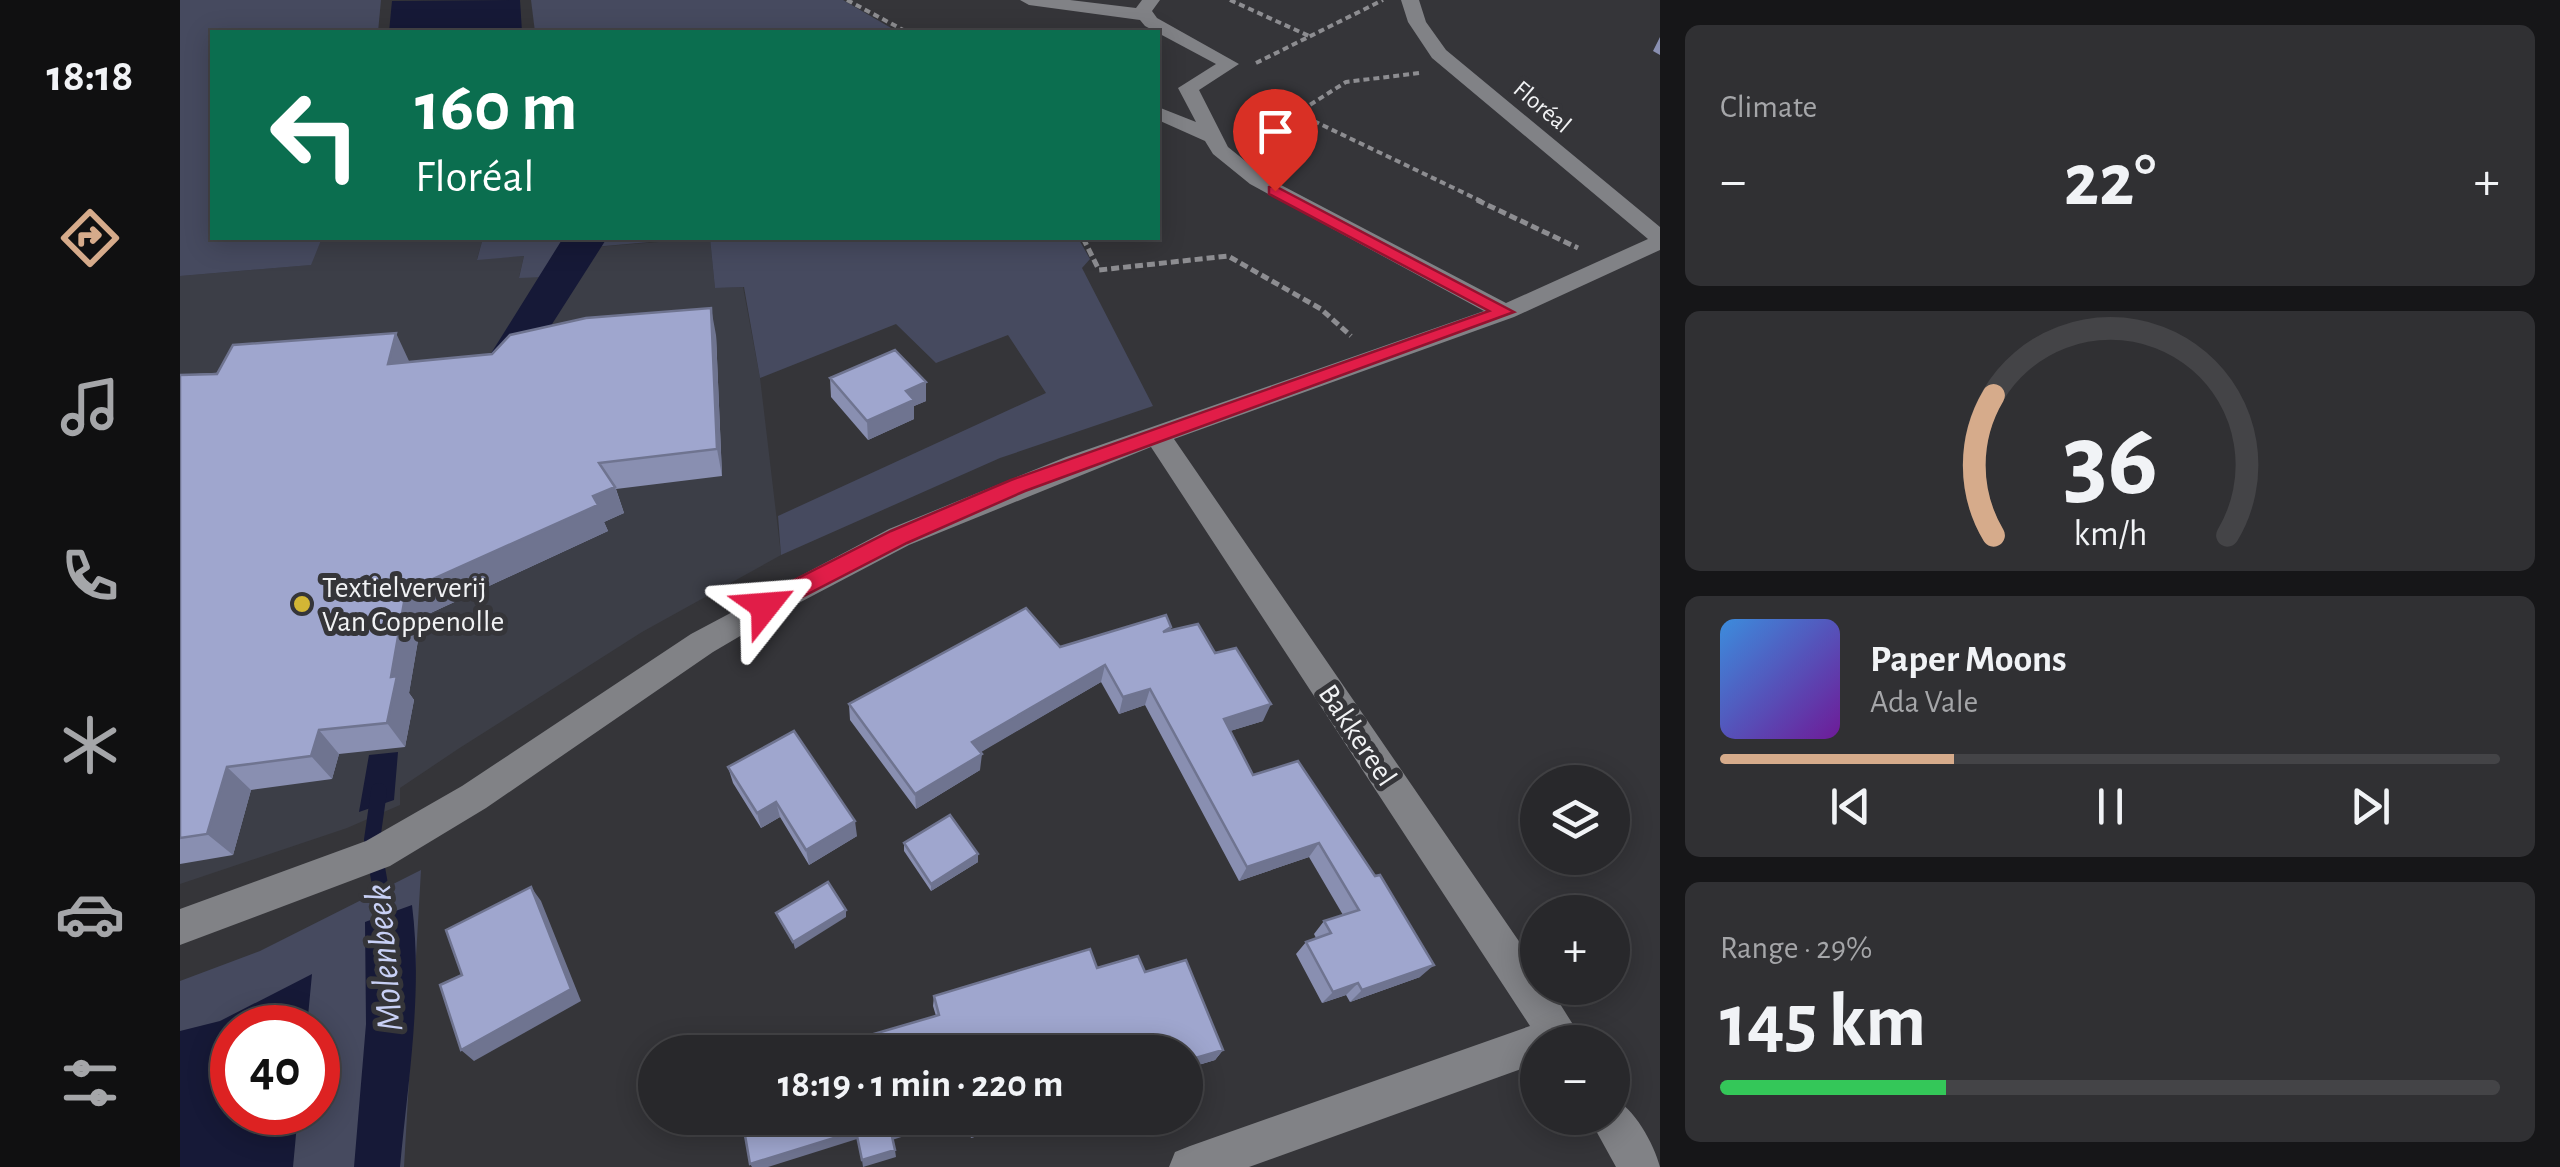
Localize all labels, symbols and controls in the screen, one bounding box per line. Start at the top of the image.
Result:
text: 18:18 [46,54,134,99]
icon: left [250,70,380,200]
text: 160 m [415,73,578,143]
street label: Floréal [1509,76,1575,138]
pin [1233,89,1318,192]
text: Climate [1720,91,1817,123]
icon: arrive [1248,104,1303,159]
text: 22° [2064,144,2156,219]
text: − [1720,154,1746,209]
text: + [2474,154,2500,209]
text: Floréal [415,155,534,200]
icon: directions [55,203,125,273]
icon: music [55,372,125,442]
text: 36 [2062,410,2158,514]
text: km/h [2073,516,2147,552]
icon: phone [55,541,125,611]
position arrow [713,554,817,658]
place label: Textielververij Van Coppenolle [322,573,504,637]
marker: Textielververij Van Coppenolle [291,593,313,615]
text: Paper Moons [1870,641,2067,679]
street label: Bakkereel [1312,679,1402,792]
text: Ada Vale [1870,686,1978,718]
icon: climate [55,710,125,780]
map controls [1520,765,1630,1135]
button: layers [1520,765,1630,875]
icon: previous [1823,779,1878,834]
icon: pause [2083,779,2138,834]
icon: next [2343,779,2398,834]
icon: car [55,879,125,949]
water label: Molenbeek [360,882,410,1033]
button: + [1520,895,1630,1005]
text: Range · 29% [1720,932,1872,964]
text: 145 km [1720,985,1926,1060]
speed limit sign: 40 [210,1005,340,1135]
button: − [1520,1025,1630,1135]
icon: filters [55,1048,125,1118]
text: 18:19 · 1 min · 220 m [778,1066,1063,1104]

